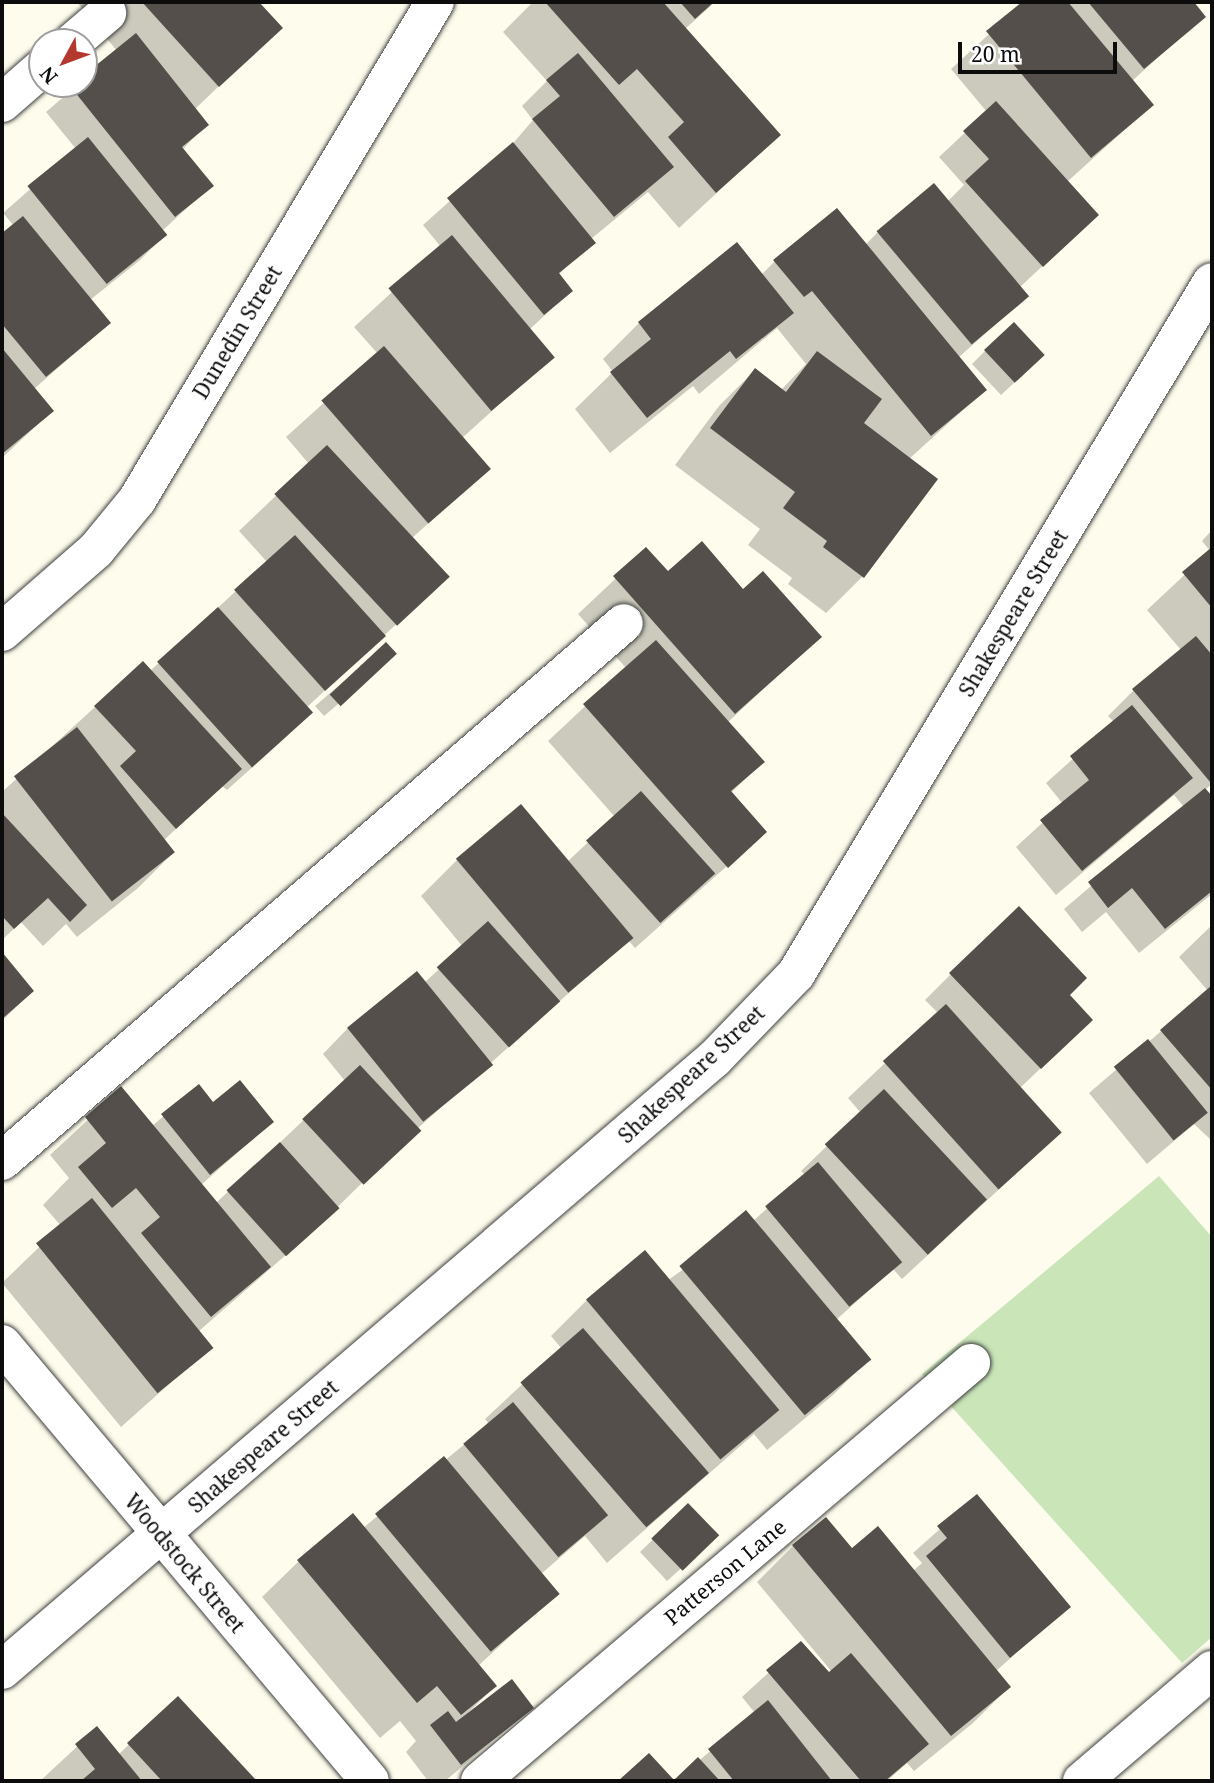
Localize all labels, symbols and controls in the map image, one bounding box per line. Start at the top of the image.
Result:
north arrow [28,28,98,98]
scale bar [962,28,1121,72]
text: 20 m [971,40,1020,68]
text: N [34,61,63,90]
street label: Dunedin Street [187,261,287,403]
street label: Shakespeare Street [953,525,1073,701]
street label: Shakespeare Street [613,1000,769,1148]
street label: Shakespeare Street [183,1374,343,1518]
street label: Woodstock Street [120,1488,250,1638]
street label: Patterson Lane [659,1514,791,1630]

